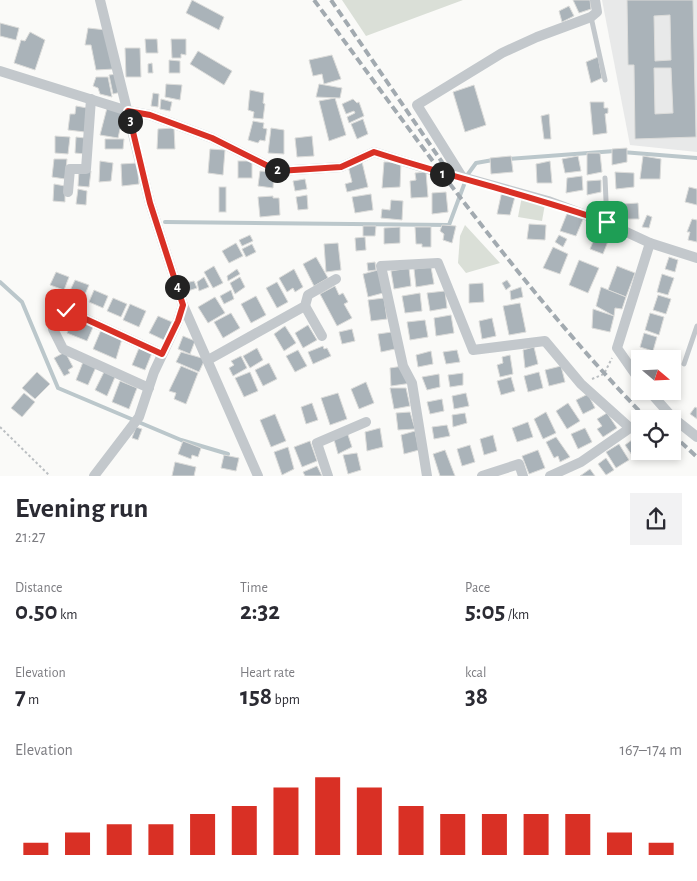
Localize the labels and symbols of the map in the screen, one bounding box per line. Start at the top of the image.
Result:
pin: 3 [118,108,142,134]
pin: 2 [264,158,290,182]
pin: 1 [430,162,454,186]
pin [586,201,628,243]
pin: 4 [164,274,190,300]
pin [45,289,87,331]
north arrow [631,350,681,400]

